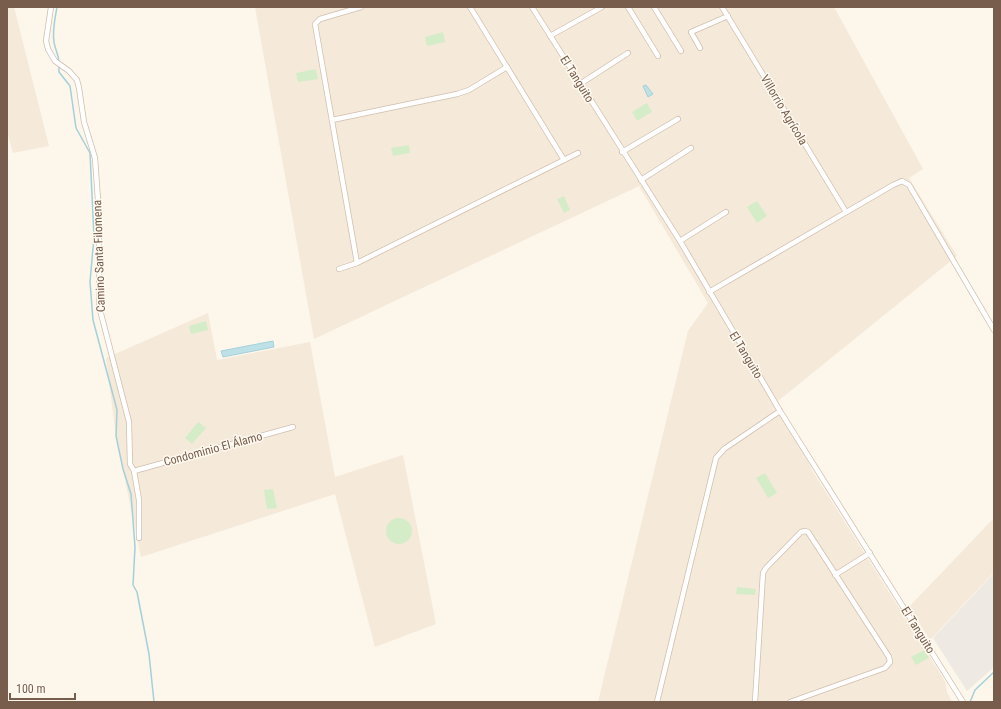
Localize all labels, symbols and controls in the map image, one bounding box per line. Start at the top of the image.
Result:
street label: El Tanguito [557,53,597,105]
street label: Villorrio Agrícola [758,72,811,148]
street label: Camino Santa Filomena [90,199,108,312]
street label: El Tanguito [727,329,765,381]
street label: Condominio El Álamo [162,428,264,469]
street label: El Tanguito [898,604,938,656]
scale bar [10,675,75,701]
text: 100 m [16,682,46,696]

